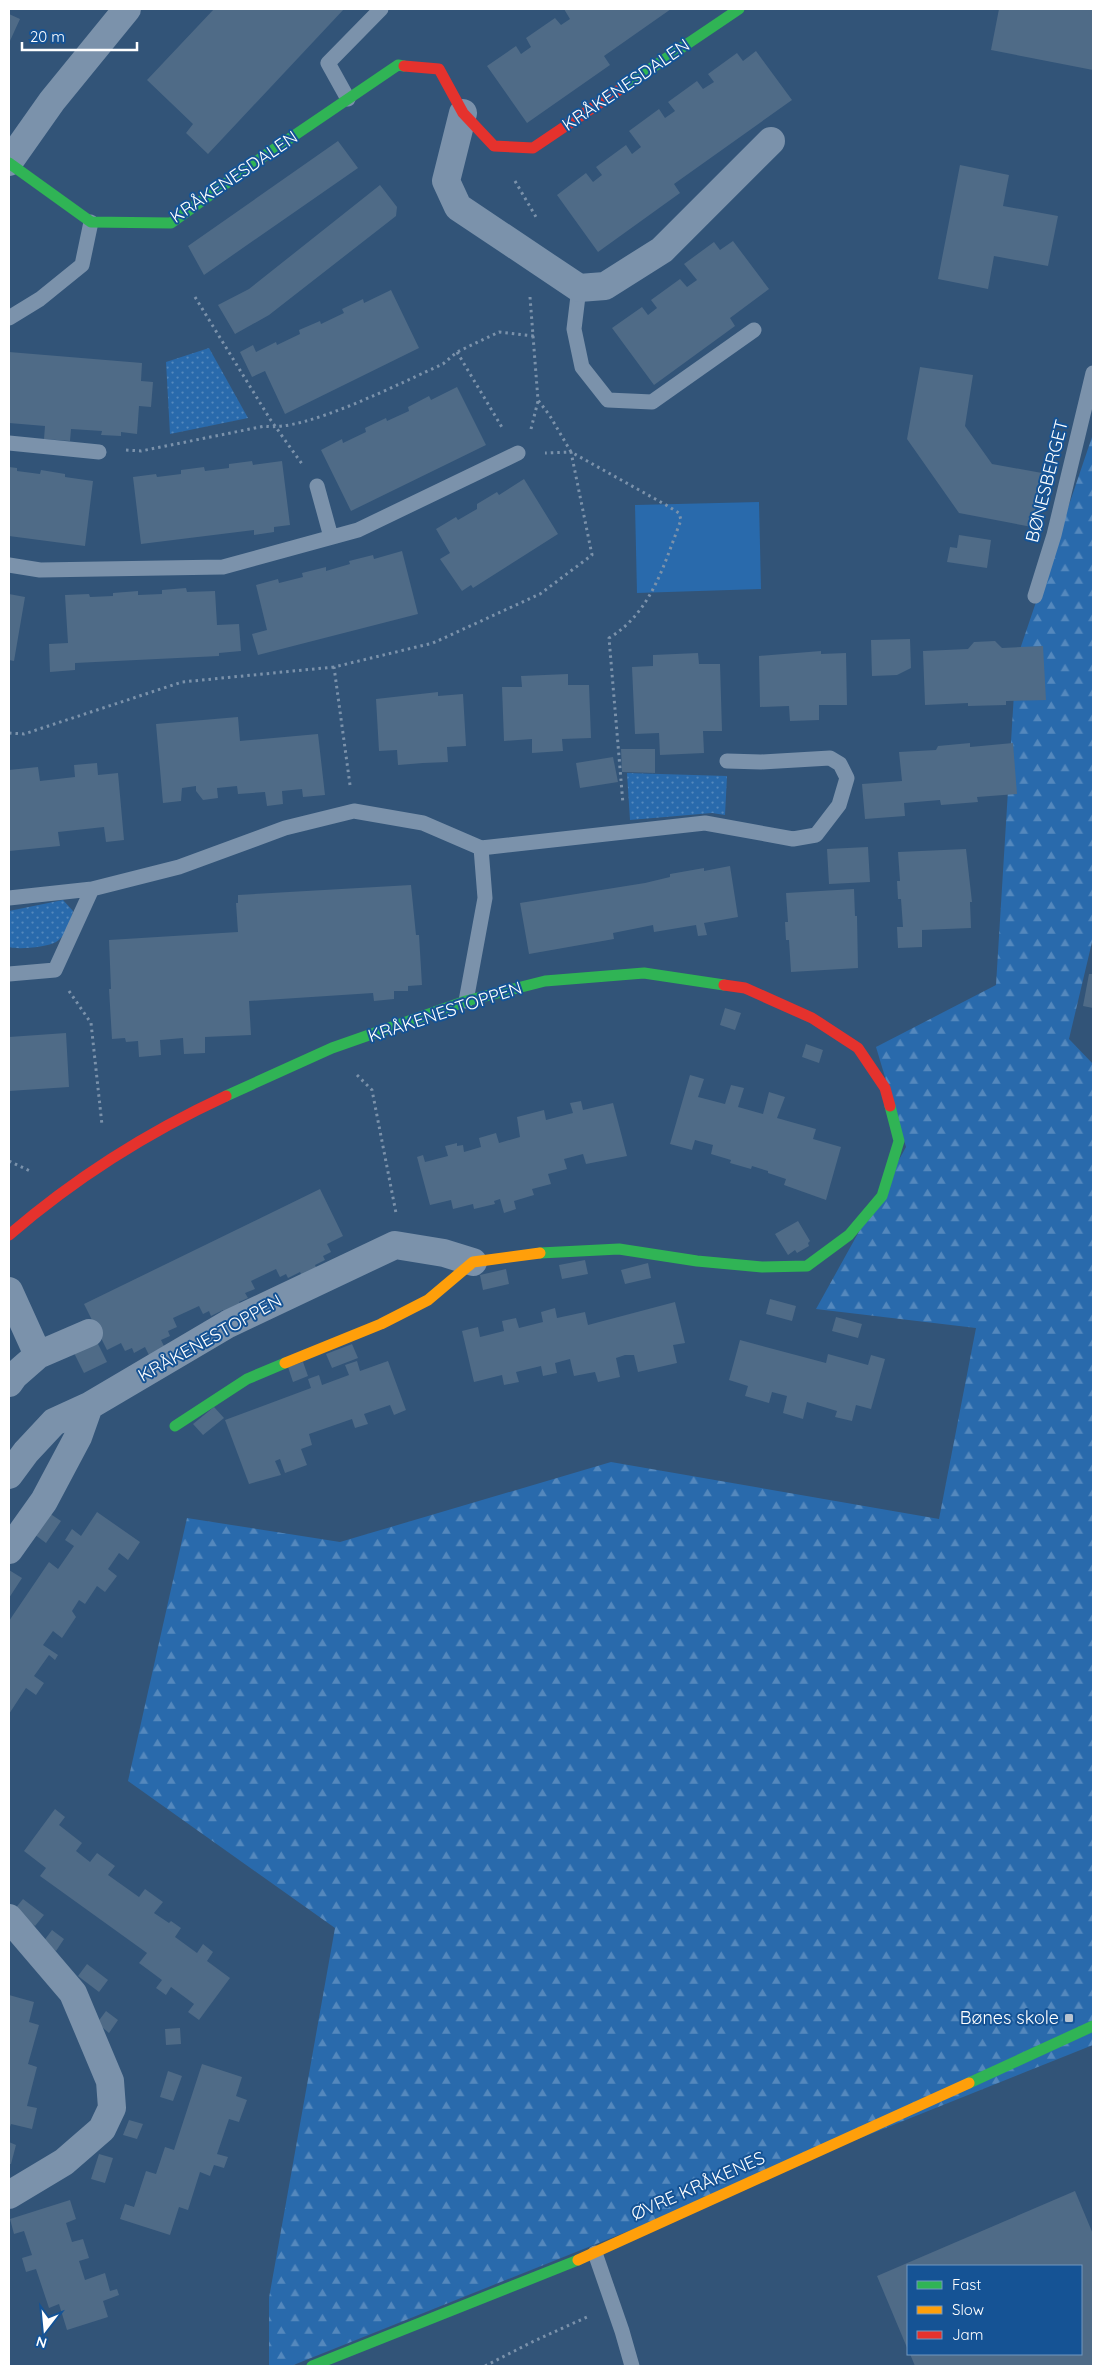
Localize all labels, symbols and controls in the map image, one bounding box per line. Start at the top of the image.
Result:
scale bar [22,20,138,52]
text: 20 m [30,27,65,46]
street label: KRÅKENESDALEN [557,33,694,136]
street label: KRÅKENESDALEN [165,125,302,228]
street label: BØNESBERGET [1020,417,1073,545]
street label: KRÅKENESTOPPEN [365,976,525,1047]
street label: KRÅKENESTOPPEN [134,1289,286,1387]
place label: Bønes skole [960,2006,1059,2029]
marker: Bønes skole [1063,2012,1075,2024]
street label: ØVRE KRÅKENES [627,2146,768,2225]
legend [907,2265,1082,2355]
text: Fast [952,2275,981,2294]
text: Slow [952,2300,984,2319]
north arrow [20,2305,70,2355]
text: Jam [952,2325,983,2344]
text: N [34,2332,49,2353]

